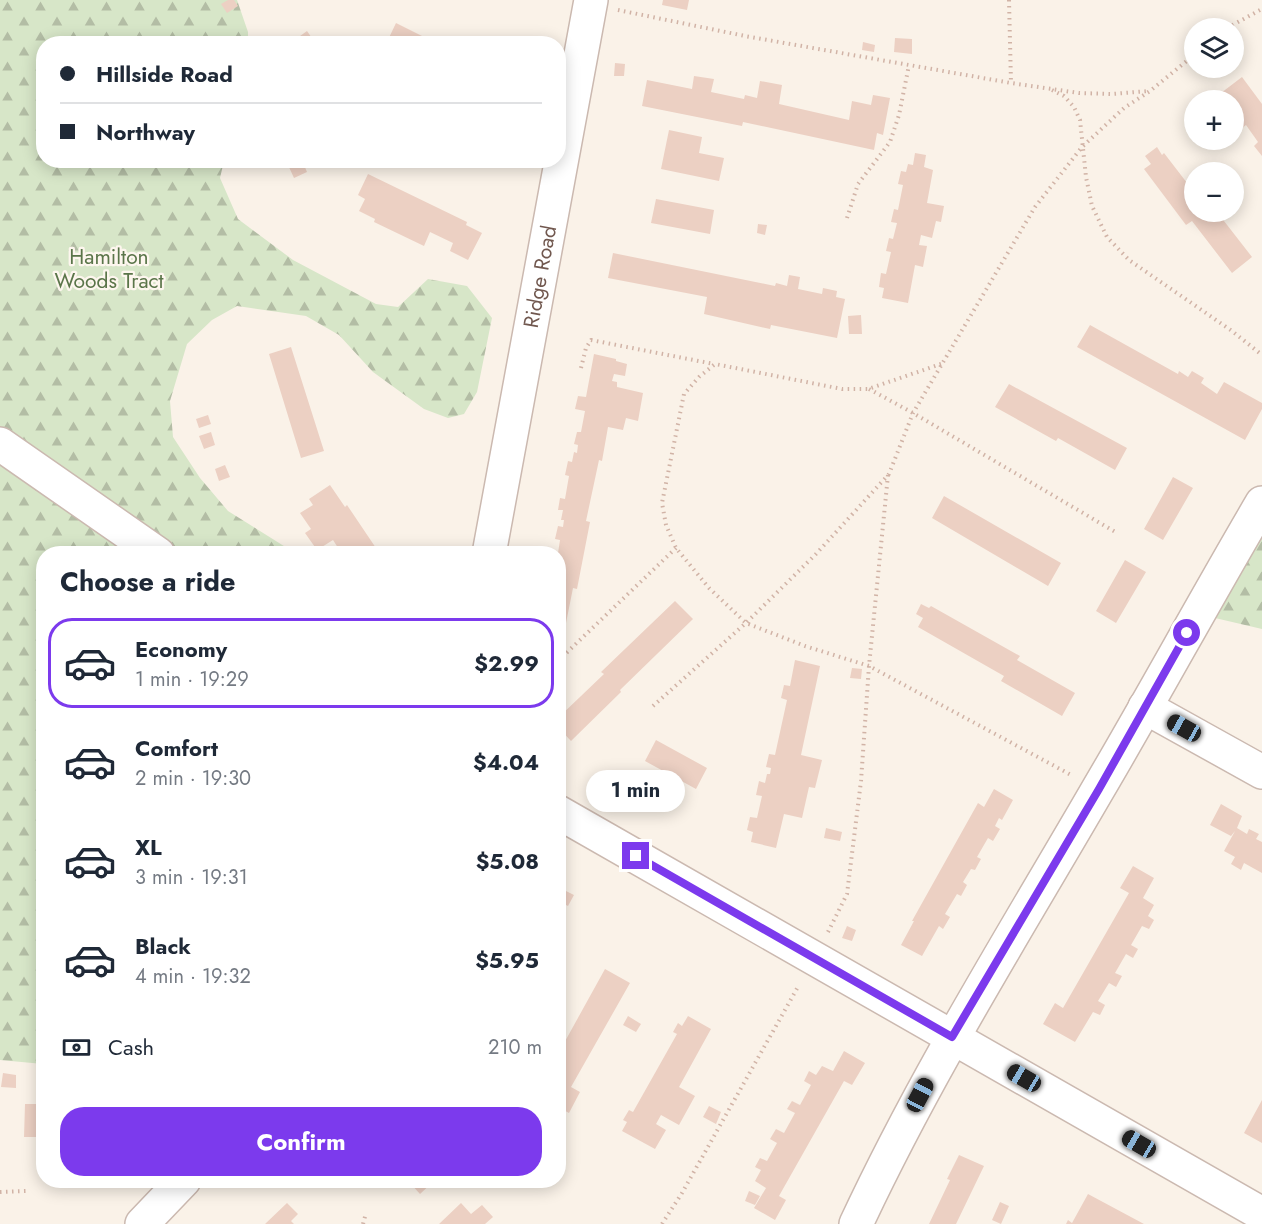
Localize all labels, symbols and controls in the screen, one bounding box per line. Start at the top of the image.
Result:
map controls [1184,18,1244,222]
button: layers [1184,18,1244,78]
text: Hillside Road [96,58,233,90]
button: + [1184,90,1244,150]
text: Northway [96,116,195,148]
button: − [1184,162,1244,222]
street label: Ridge Road [516,223,564,330]
park label: Hamilton Woods Tract [54,242,164,296]
text: Choose a ride [60,562,235,601]
route start [1173,619,1200,646]
text: Economy [135,633,227,665]
icon: car [63,636,117,690]
text: $2.99 [474,647,539,679]
text: 1 min · 19:29 [135,665,249,694]
car [1164,711,1204,745]
text: Comfort [135,732,218,764]
icon: car [63,735,117,789]
text: $4.04 [473,746,539,778]
text: 2 min · 19:30 [135,764,251,793]
callout: 1 min [586,769,686,811]
text: 1 min [611,776,660,805]
text: XL [135,831,162,863]
icon: car [63,834,117,888]
route end [622,842,649,869]
text: $5.08 [476,845,539,877]
text: 3 min · 19:31 [135,863,248,892]
text: Black [135,930,191,962]
icon: car [63,933,117,987]
text: $5.95 [475,944,539,976]
text: 4 min · 19:32 [135,962,251,991]
icon: cash [60,1031,93,1064]
text: Cash [108,1031,154,1063]
text: 210 m [488,1033,542,1062]
car [1004,1061,1044,1095]
car [904,1075,936,1115]
button: Confirm [60,1107,542,1176]
car [1119,1127,1159,1161]

